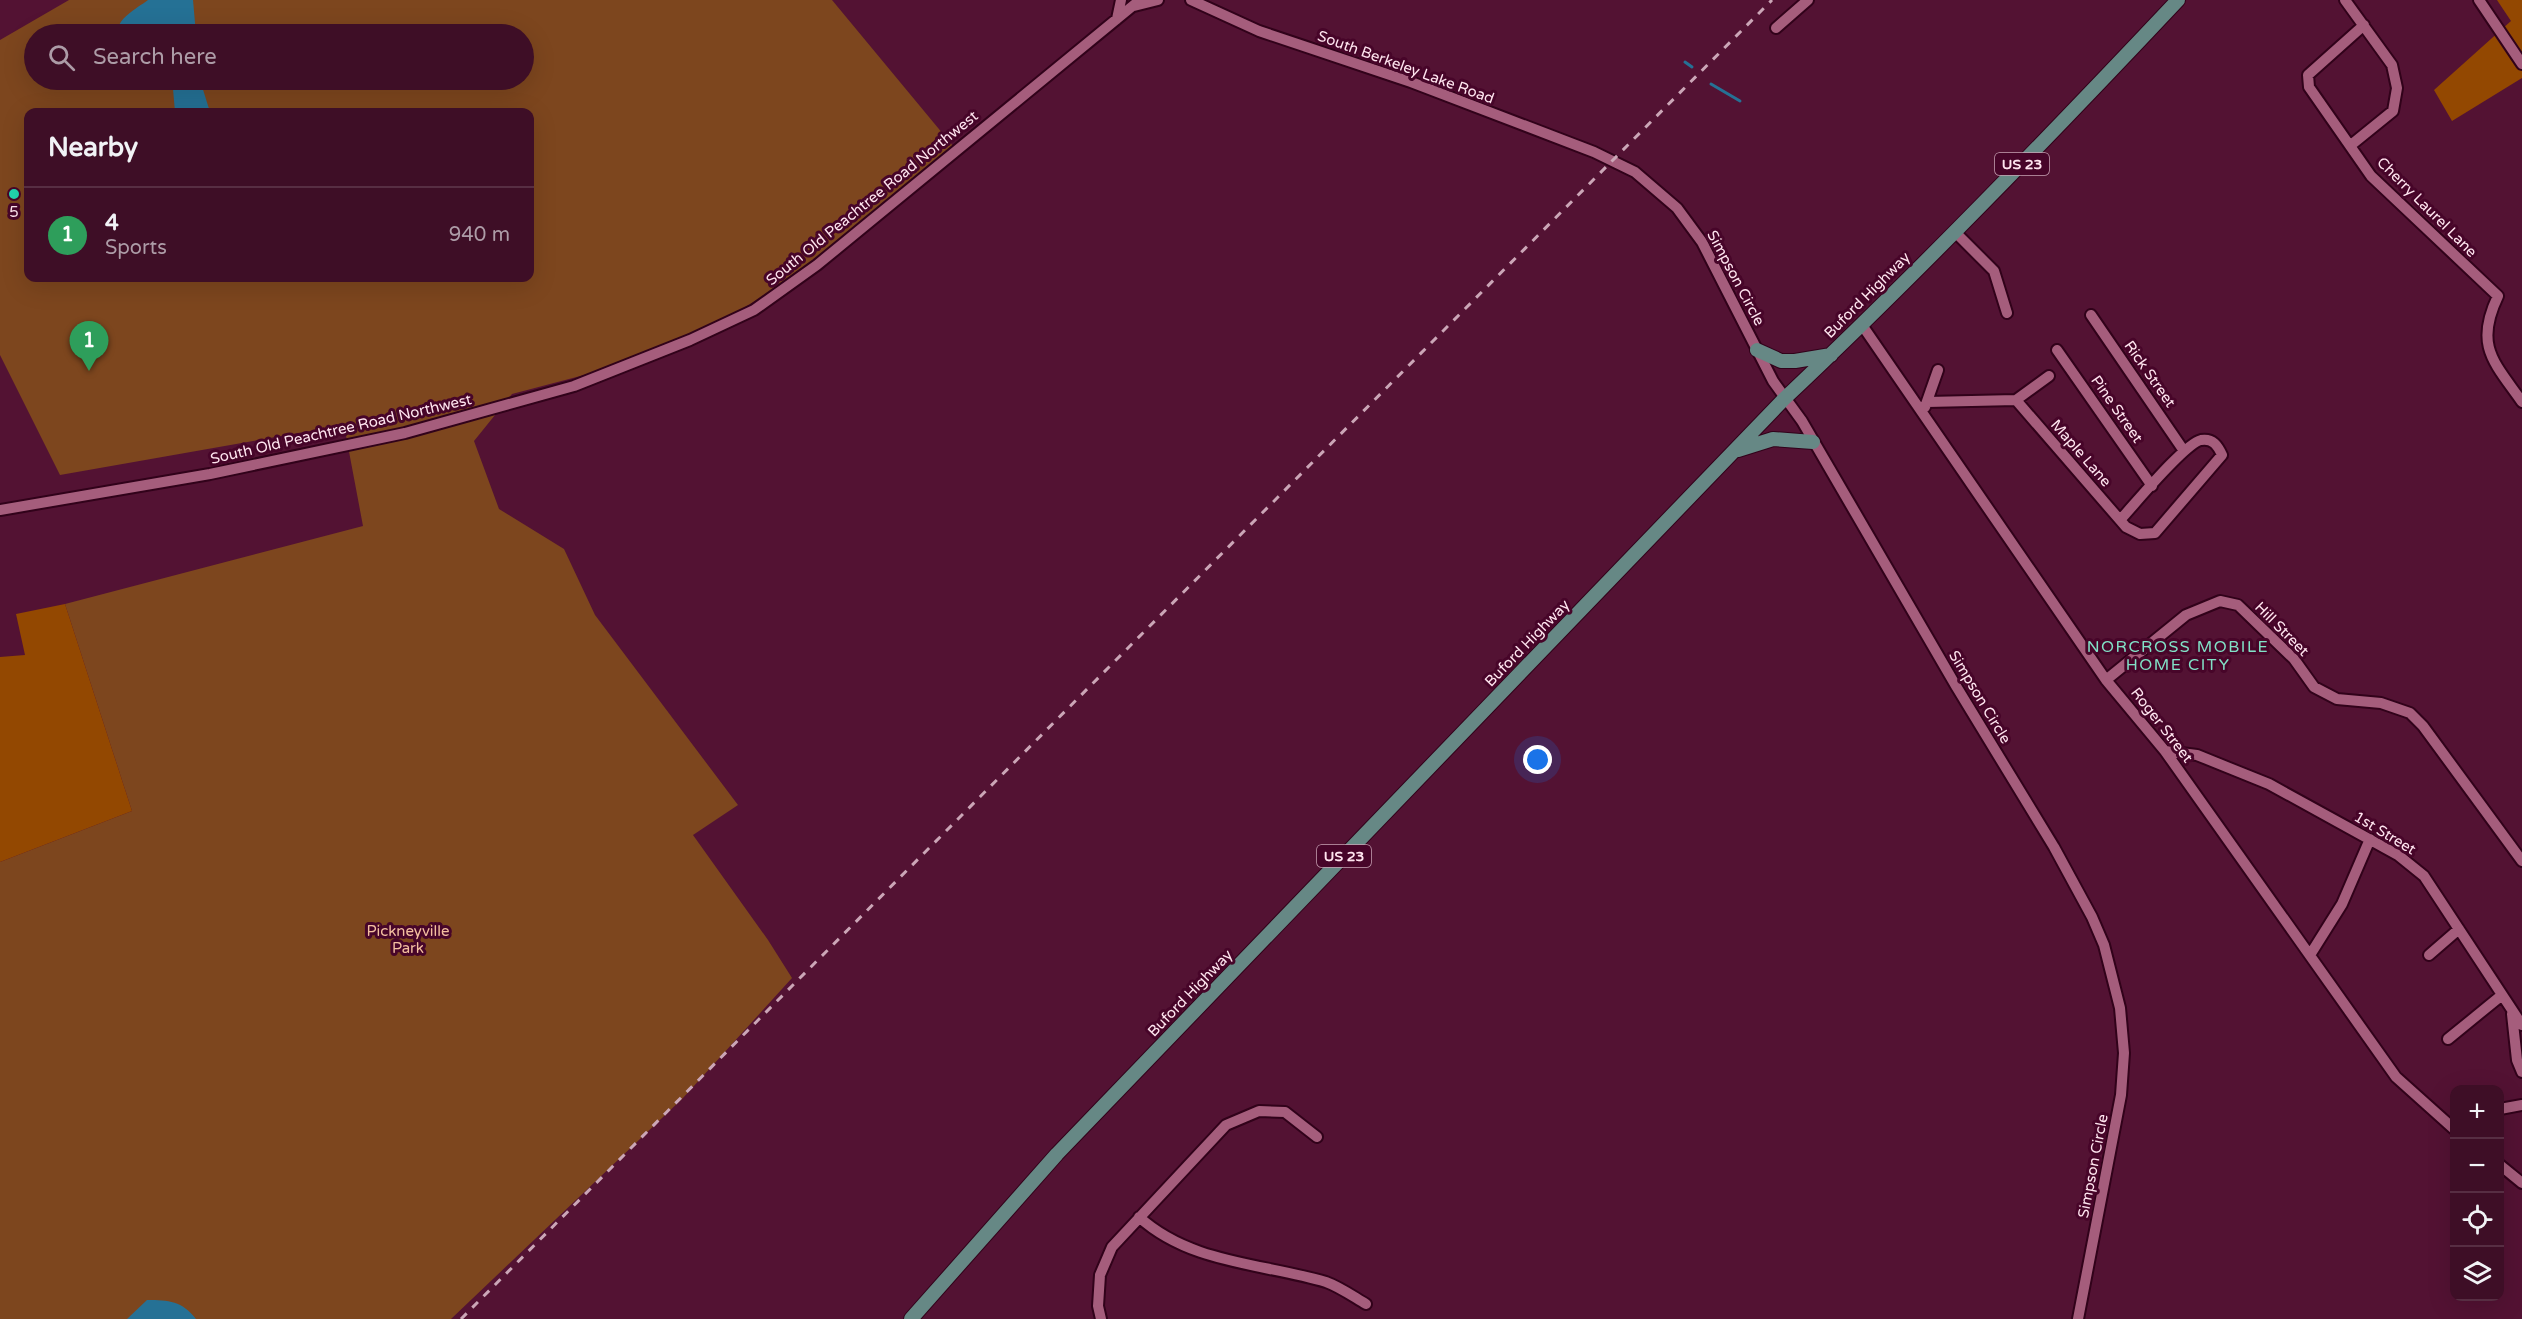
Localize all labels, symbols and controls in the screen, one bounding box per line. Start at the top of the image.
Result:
search box [24,24,534,90]
street label: South Berkeley Lake Road [1315,27,1497,107]
icon: search [45,41,78,74]
text: Search here [93,44,217,70]
street label: South Old Peachtree Road Northwest [762,107,982,289]
text: Nearby [48,132,138,163]
road number: US 23 [1995,153,2049,175]
street label: Cherry Laurel Lane [2373,153,2481,261]
marker: 5 [7,187,21,201]
place label: 5 [9,203,19,221]
text: 4 [105,210,119,236]
text: 1 [61,223,74,247]
text: 940 m [449,223,510,247]
street label: Simpson Circle [1703,227,1769,329]
text: Sports [105,236,167,260]
street label: Buford Highway [1820,248,1914,342]
pin: 1 [70,322,109,371]
street label: Rick Street [2120,337,2180,411]
street label: Pine Street [2087,372,2147,446]
street label: South Old Peachtree Road Northwest [209,390,474,468]
street label: Maple Lane [2047,416,2115,490]
street label: Buford Highway [1481,596,1573,690]
street label: Hill Street [2251,598,2313,660]
district label: NORCROSS MOBILE HOME CITY [2087,637,2269,675]
street label: Simpson Circle [1945,647,2015,747]
street label: Roger Street [2127,684,2197,766]
your location [1523,745,1552,774]
street label: 1st Street [2351,808,2419,859]
road number: US 23 [1317,845,1371,867]
park label: Pickneyville Park [366,922,450,957]
street label: Buford Highway [1144,946,1236,1040]
map controls [2450,1085,2504,1301]
button: + [2450,1085,2504,1139]
street label: Simpson Circle [2074,1113,2112,1219]
button: − [2450,1139,2504,1193]
button: locate [2450,1193,2504,1247]
button: layers [2450,1247,2504,1301]

